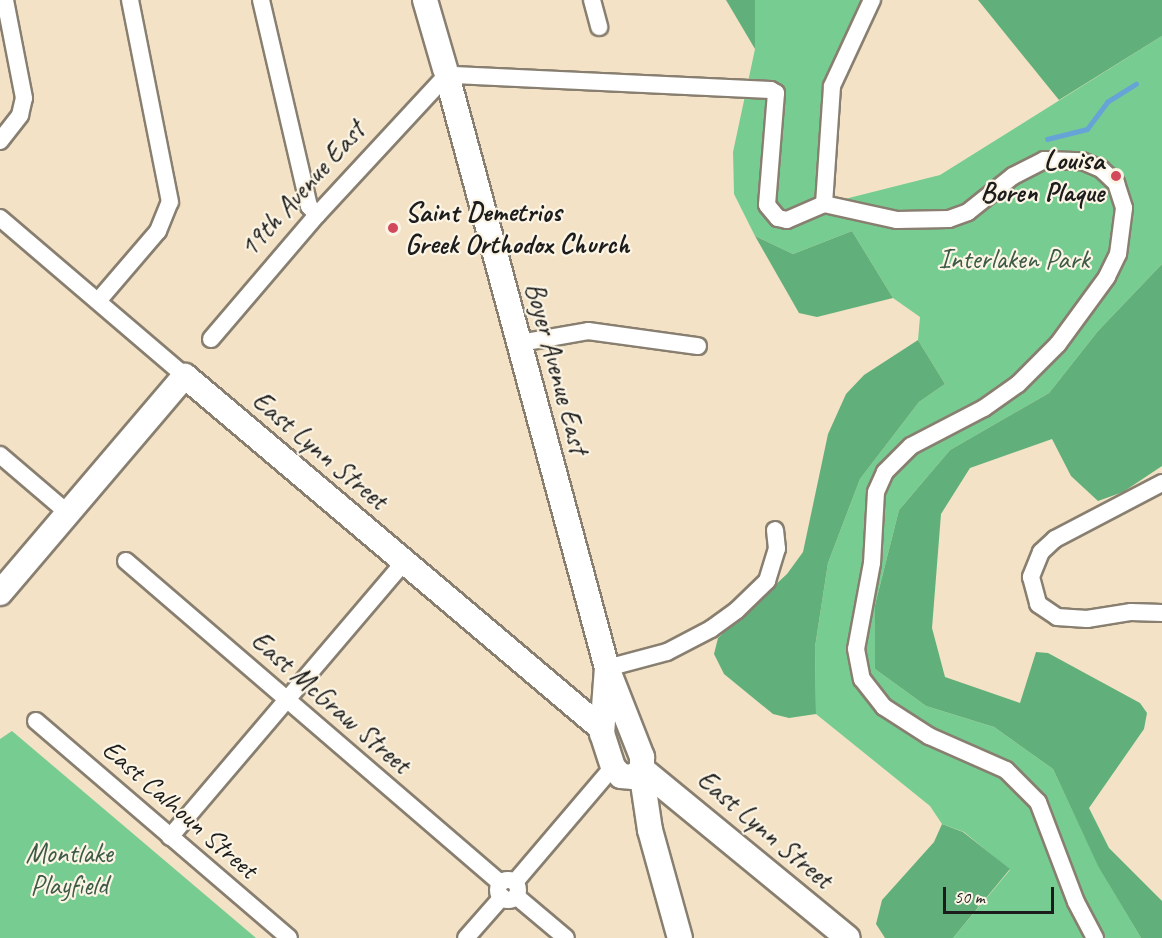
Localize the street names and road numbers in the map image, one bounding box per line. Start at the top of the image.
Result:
street label: 19th Avenue East [232,114,372,264]
street label: Boyer Avenue East [518,278,596,458]
street label: East Lynn Street [245,384,395,516]
street label: East McGraw Street [244,623,418,781]
street label: East Calhoun Street [95,732,265,886]
street label: East Lynn Street [690,763,840,895]

